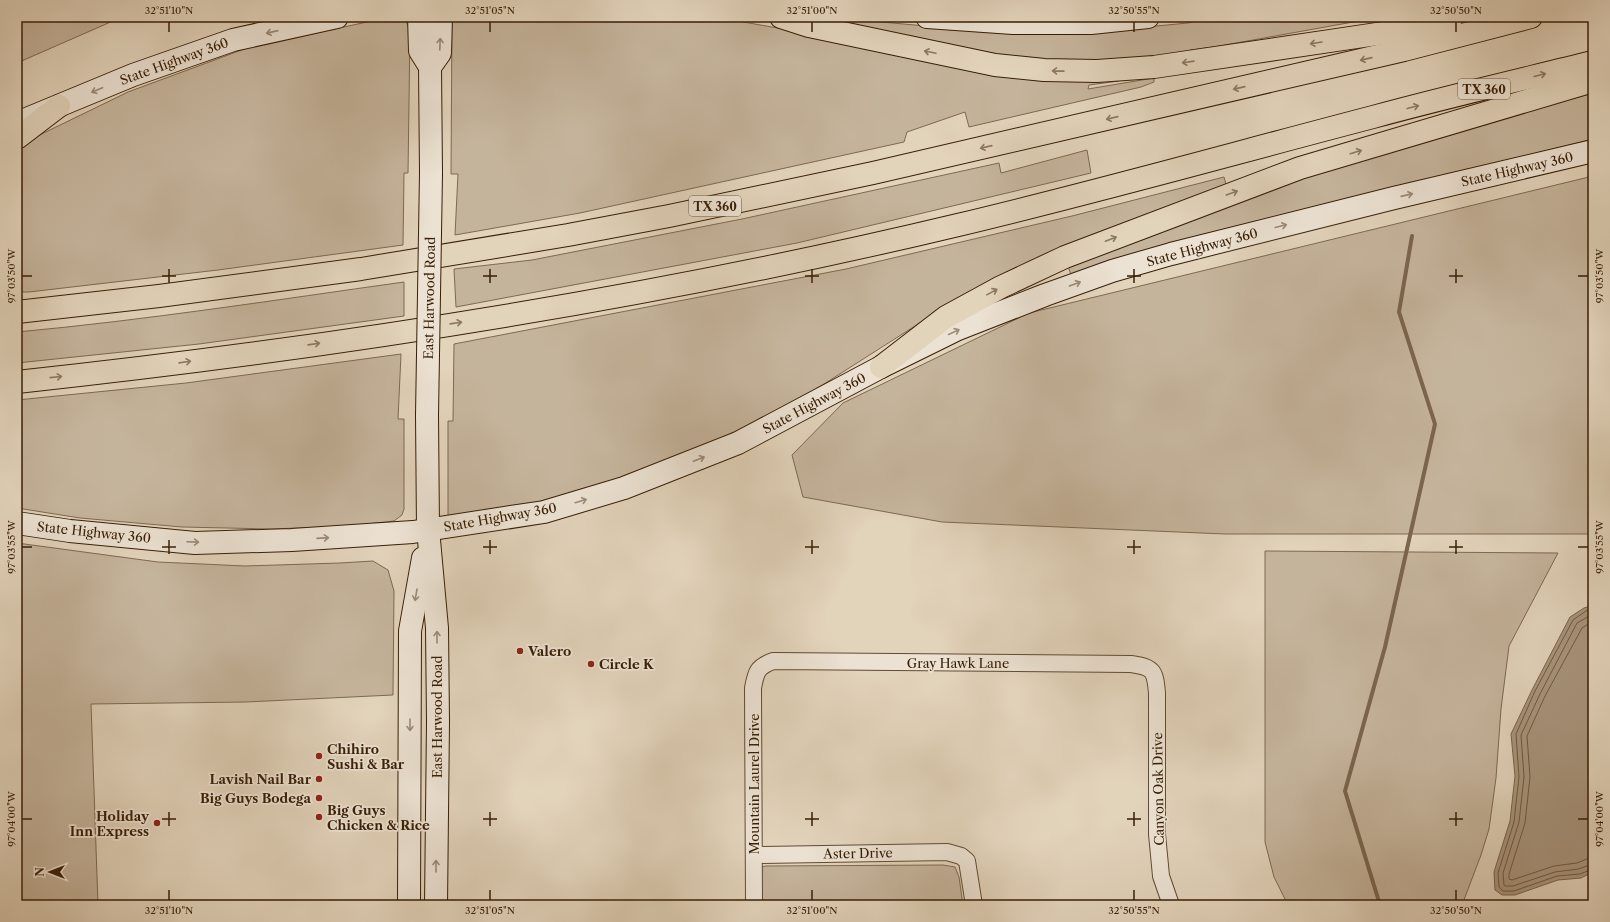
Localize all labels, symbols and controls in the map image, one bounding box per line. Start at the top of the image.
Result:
text: 32°51'10"N [145,4,193,17]
text: 32°51'05"N [465,4,515,17]
text: 32°51'00"N [787,4,837,17]
text: 32°50'55"N [1108,4,1160,17]
text: 32°50'50"N [1430,4,1482,17]
one-way arrow [266,28,279,36]
street label: State Highway 360 [117,34,231,88]
one-way arrow [436,38,444,51]
one-way arrow [1310,39,1323,47]
one-way arrow [924,47,937,55]
one-way arrow [1360,56,1373,64]
one-way arrow [1182,58,1195,66]
one-way arrow [1052,67,1065,74]
one-way arrow [1533,71,1546,79]
road number: TX 360 [1458,79,1510,99]
one-way arrow [1233,85,1246,93]
one-way arrow [91,87,103,94]
one-way arrow [1407,102,1420,110]
one-way arrow [1106,114,1119,122]
one-way arrow [980,143,993,151]
one-way arrow [1349,148,1362,155]
street label: State Highway 360 [1459,148,1575,190]
one-way arrow [1226,189,1239,196]
one-way arrow [1400,191,1413,199]
road number: TX 360 [689,196,741,216]
one-way arrow [1274,222,1287,230]
street label: State Highway 360 [1145,224,1259,270]
one-way arrow [1105,235,1117,243]
street label: East Harwood Road [420,236,438,359]
text: 97°03'50"W [5,248,18,303]
text: 97°03'50"W [1593,248,1606,303]
one-way arrow [1069,280,1081,288]
one-way arrow [986,287,998,295]
one-way arrow [449,319,462,327]
one-way arrow [948,328,960,335]
one-way arrow [307,340,320,348]
one-way arrow [178,358,191,366]
street label: State Highway 360 [760,369,868,437]
one-way arrow [49,374,62,381]
one-way arrow [692,454,704,462]
one-way arrow [575,497,588,504]
street label: State Highway 360 [442,499,558,535]
street label: State Highway 360 [36,518,152,546]
text: 97°03'55"W [5,519,18,574]
text: 97°03'55"W [1593,519,1606,574]
one-way arrow [316,534,329,541]
one-way arrow [186,538,199,546]
one-way arrow [412,589,420,602]
one-way arrow [433,631,441,644]
place label: Valero [527,643,571,659]
marker: Valero [515,646,525,656]
street label: Gray Hawk Lane [907,655,1009,671]
street label: East Harwood Road [429,656,445,778]
place label: Circle K [599,656,654,672]
marker: Circle K [586,659,596,669]
street label: Mountain Laurel Drive [746,713,762,855]
one-way arrow [406,718,414,731]
street label: Canyon Oak Drive [1149,732,1167,846]
place label: Chihiro Sushi & Bar [327,741,405,772]
marker: Chihiro Sushi & Bar [314,751,324,761]
place label: Lavish Nail Bar [209,771,312,787]
marker: Lavish Nail Bar [314,774,324,784]
text: 97°04'00"W [5,790,18,847]
place label: Big Guys Bodega [200,790,311,806]
text: 97°04'00"W [1593,790,1606,847]
marker: Big Guys Bodega [314,793,324,803]
place label: Big Guys Chicken & Rice [327,802,430,833]
place label: Holiday Inn Express [70,808,150,839]
marker: Big Guys Chicken & Rice [314,812,324,822]
marker: Holiday Inn Express [152,818,162,828]
street label: Aster Drive [822,844,893,862]
north arrow [30,852,70,892]
one-way arrow [432,860,440,873]
text: N [33,867,47,877]
text: 32°51'10"N [145,904,193,917]
text: 32°51'05"N [465,904,515,917]
text: 32°51'00"N [787,904,837,917]
text: 32°50'55"N [1108,904,1160,917]
text: 32°50'50"N [1430,904,1482,917]

